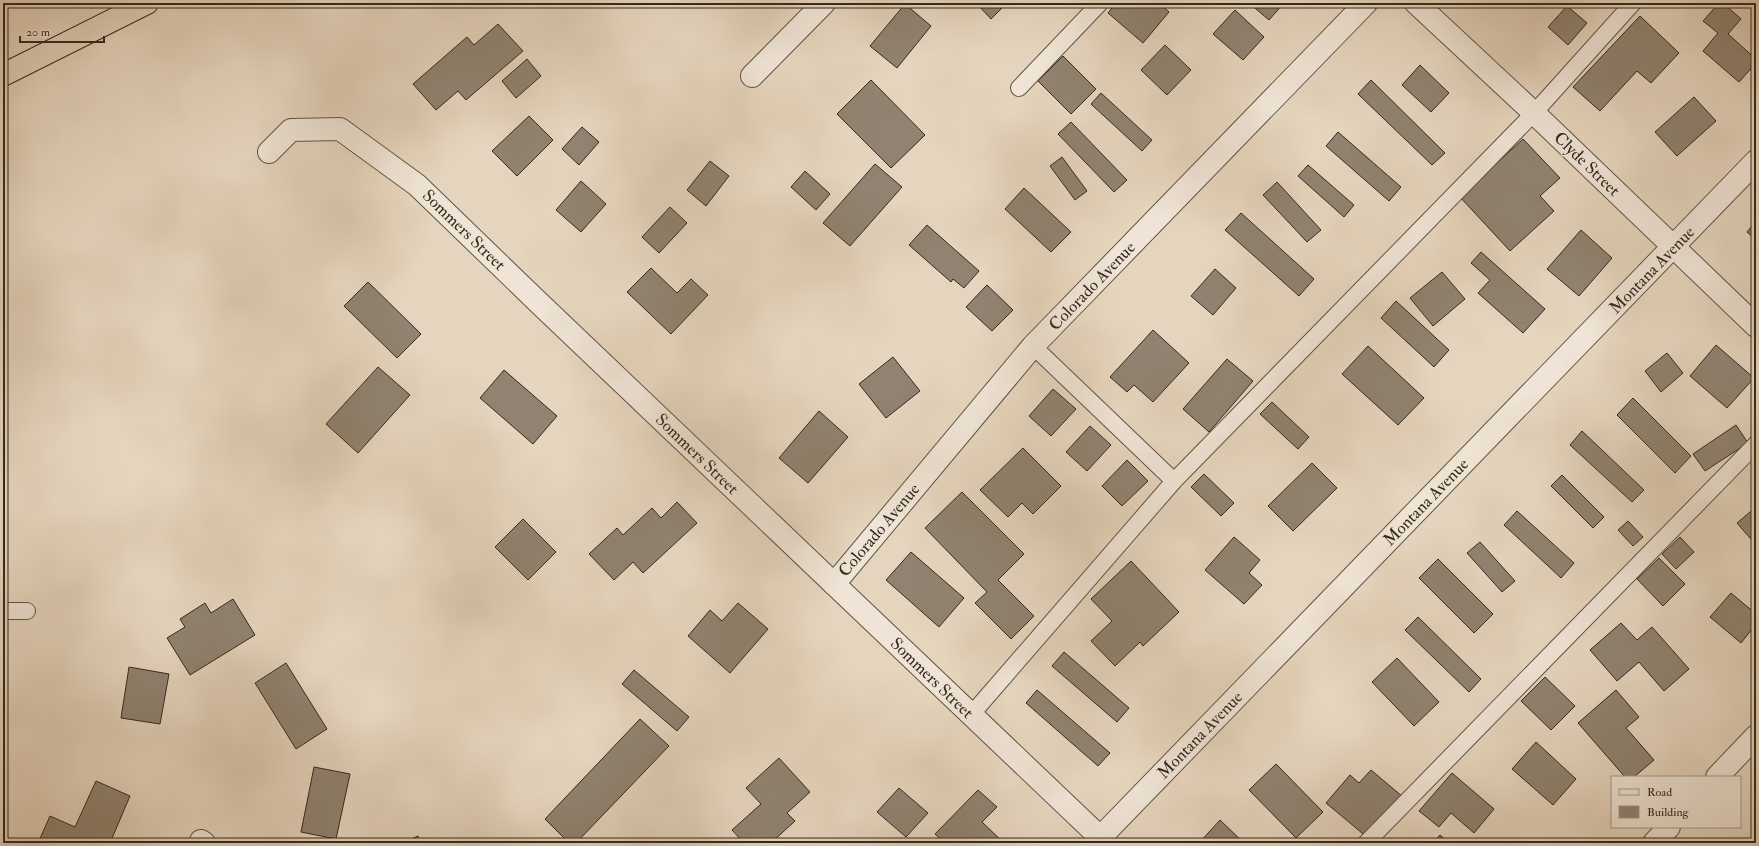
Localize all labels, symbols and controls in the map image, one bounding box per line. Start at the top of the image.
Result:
scale bar [20,18,104,44]
text: 20 m [26,25,51,40]
street label: Clyde Street [1549,127,1625,202]
street label: Sommers Street [418,185,510,275]
street label: Montana Avenue [1605,222,1699,318]
street label: Colorado Avenue [1044,237,1140,335]
street label: Sommers Street [651,409,743,499]
street label: Montana Avenue [1379,454,1473,550]
street label: Colorado Avenue [834,479,924,581]
street label: Sommers Street [886,633,978,723]
street label: Montana Avenue [1153,687,1247,783]
legend [1611,776,1741,828]
text: Road [1647,785,1672,800]
text: Building [1647,805,1690,820]

